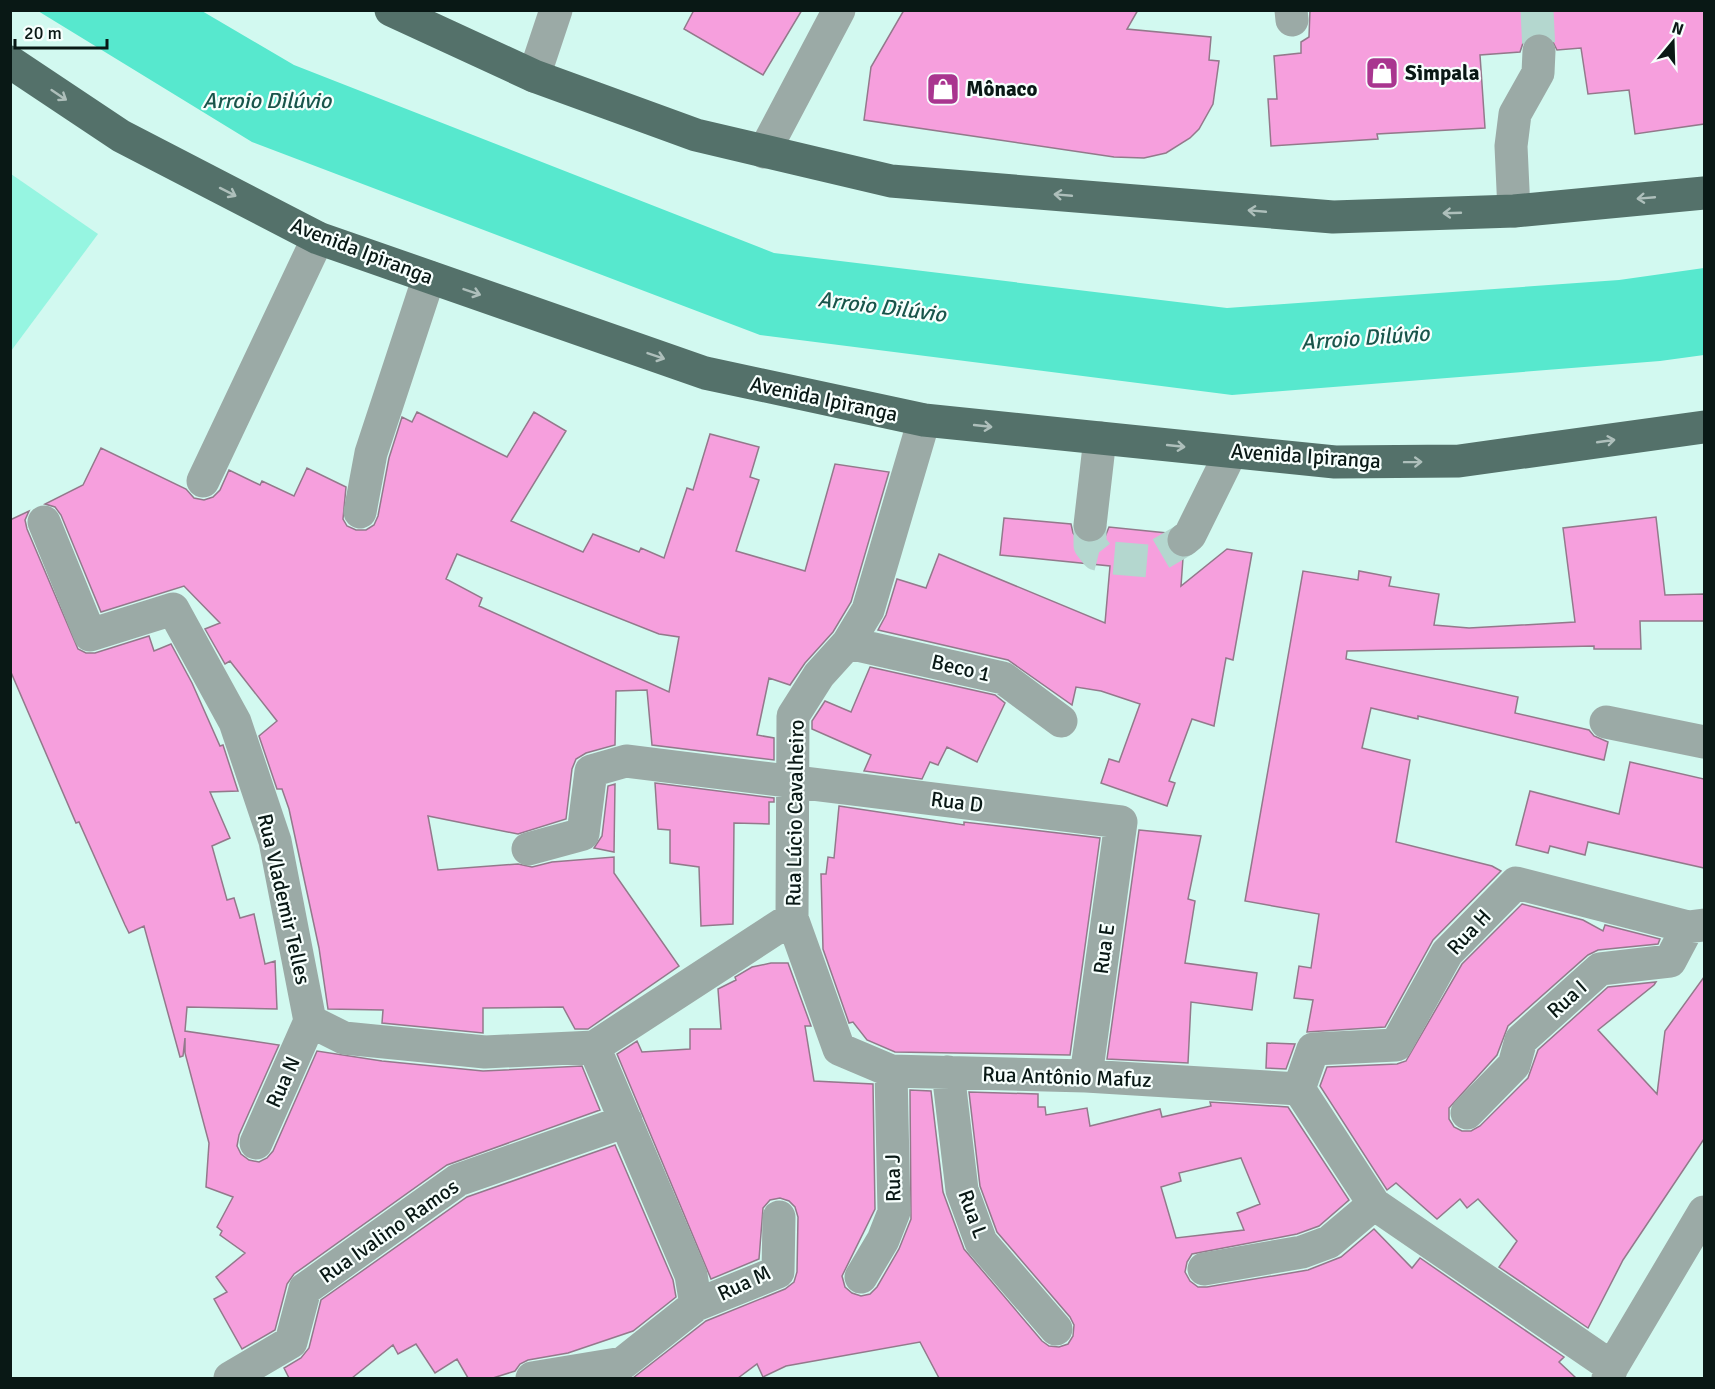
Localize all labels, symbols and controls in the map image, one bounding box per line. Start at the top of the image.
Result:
scale bar [15,12,106,50]
north arrow [1643,12,1703,72]
text: N [1669,17,1686,40]
text: 20 m [24,22,62,44]
shop icon: Simpala [1364,55,1400,91]
place label: Simpala [1405,60,1480,86]
shop icon: Mônaco [925,71,961,107]
place label: Mônaco [966,76,1037,102]
water label: Arroio Dilúvio [203,87,333,114]
one-way arrow [50,89,67,101]
one-way arrow [219,186,236,198]
one-way arrow [1053,189,1073,200]
one-way arrow [1637,193,1657,204]
one-way arrow [1248,205,1268,216]
one-way arrow [1442,207,1462,219]
street label: Avenida Ipiranga [287,212,437,290]
water label: Arroio Dilúvio [817,285,949,328]
one-way arrow [462,288,481,299]
water label: Arroio Dilúvio [1300,319,1432,355]
one-way arrow [646,352,665,363]
street label: Avenida Ipiranga [748,371,900,427]
one-way arrow [972,421,992,432]
one-way arrow [1596,435,1616,446]
street label: Avenida Ipiranga [1230,438,1382,474]
one-way arrow [1166,441,1186,452]
one-way arrow [1402,456,1422,468]
street label: Beco 1 [929,649,993,687]
street label: Rua Lúcio Cavalheiro [780,719,810,907]
street label: Rua D [929,786,985,818]
street label: Rua Vlademir Telles [252,811,316,987]
street label: Rua H [1441,904,1497,960]
street label: Rua E [1088,922,1120,976]
street label: Rua I [1542,974,1592,1024]
street label: Rua N [260,1052,306,1112]
street label: Rua Antônio Mafuz [982,1061,1152,1093]
street label: Rua J [880,1154,906,1202]
street label: Rua Ivalino Ramos [314,1173,464,1289]
street label: Rua L [952,1186,994,1242]
street label: Rua M [713,1259,775,1307]

